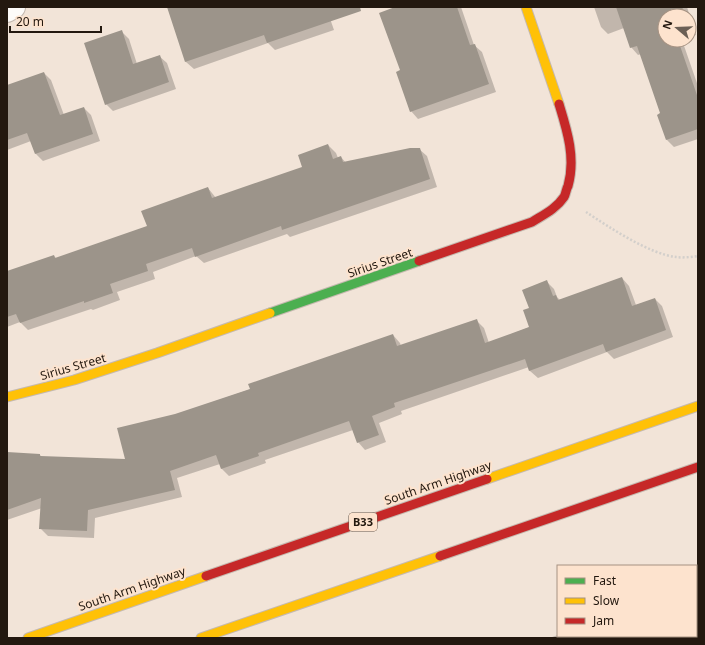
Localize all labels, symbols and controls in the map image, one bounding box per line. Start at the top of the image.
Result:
scale bar [10,8,101,34]
north arrow [657,8,697,48]
text: 20 m [16,13,44,30]
text: N [659,18,676,31]
street label: Sirius Street [345,243,415,282]
street label: Sirius Street [38,349,108,384]
street label: South Arm Highway [382,456,494,509]
road number: B33 [349,513,377,531]
street label: South Arm Highway [76,562,188,615]
legend [557,565,697,637]
text: Fast [593,572,617,589]
text: Slow [593,592,620,609]
text: Jam [592,612,614,629]

